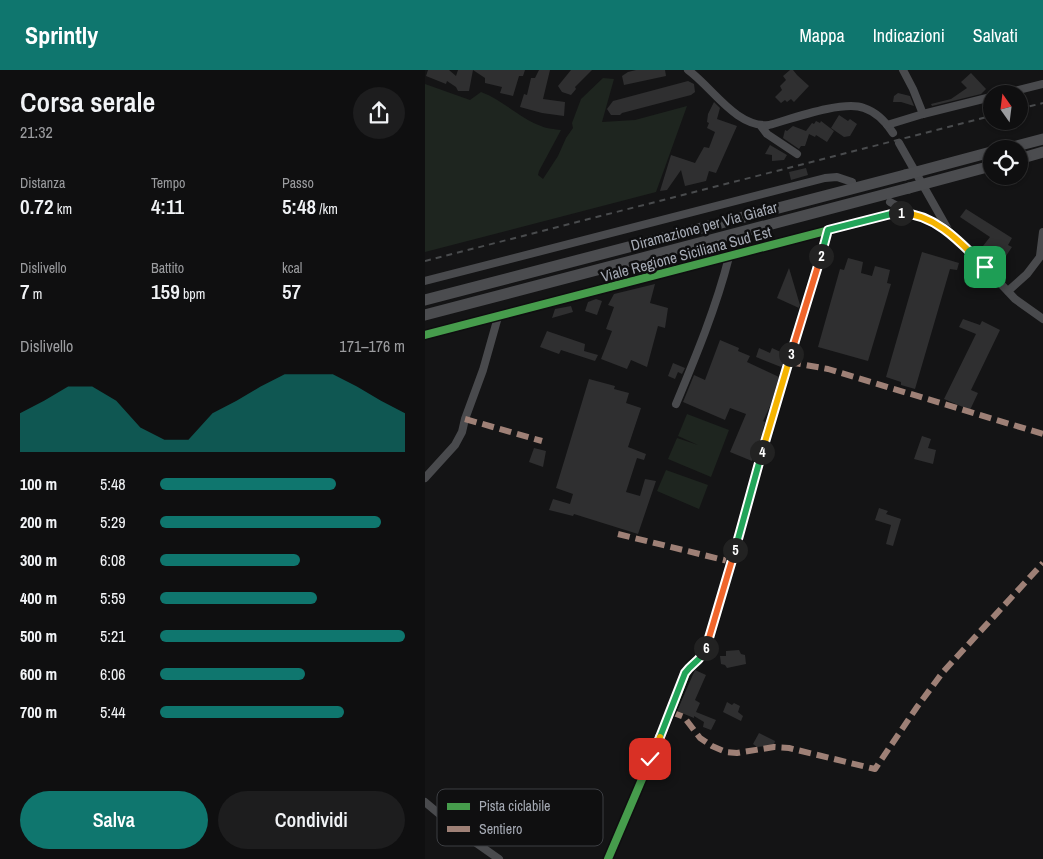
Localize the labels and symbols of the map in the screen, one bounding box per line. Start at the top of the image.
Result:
north arrow [983,85,1027,130]
street label: Diramazione per Via Giafar [628,196,780,256]
pin: 1 [889,200,913,226]
street label: Viale Regione Siciliana Sud Est [599,221,774,287]
pin: 2 [809,244,833,268]
pin [964,246,1006,288]
pin: 3 [779,342,803,366]
pin: 4 [749,440,775,464]
pin: 5 [723,538,747,562]
pin: 6 [693,636,719,660]
pin [629,738,671,780]
legend [437,789,603,846]
text: Pista ciclabile [479,797,550,815]
text: Sentiero [479,820,522,838]

